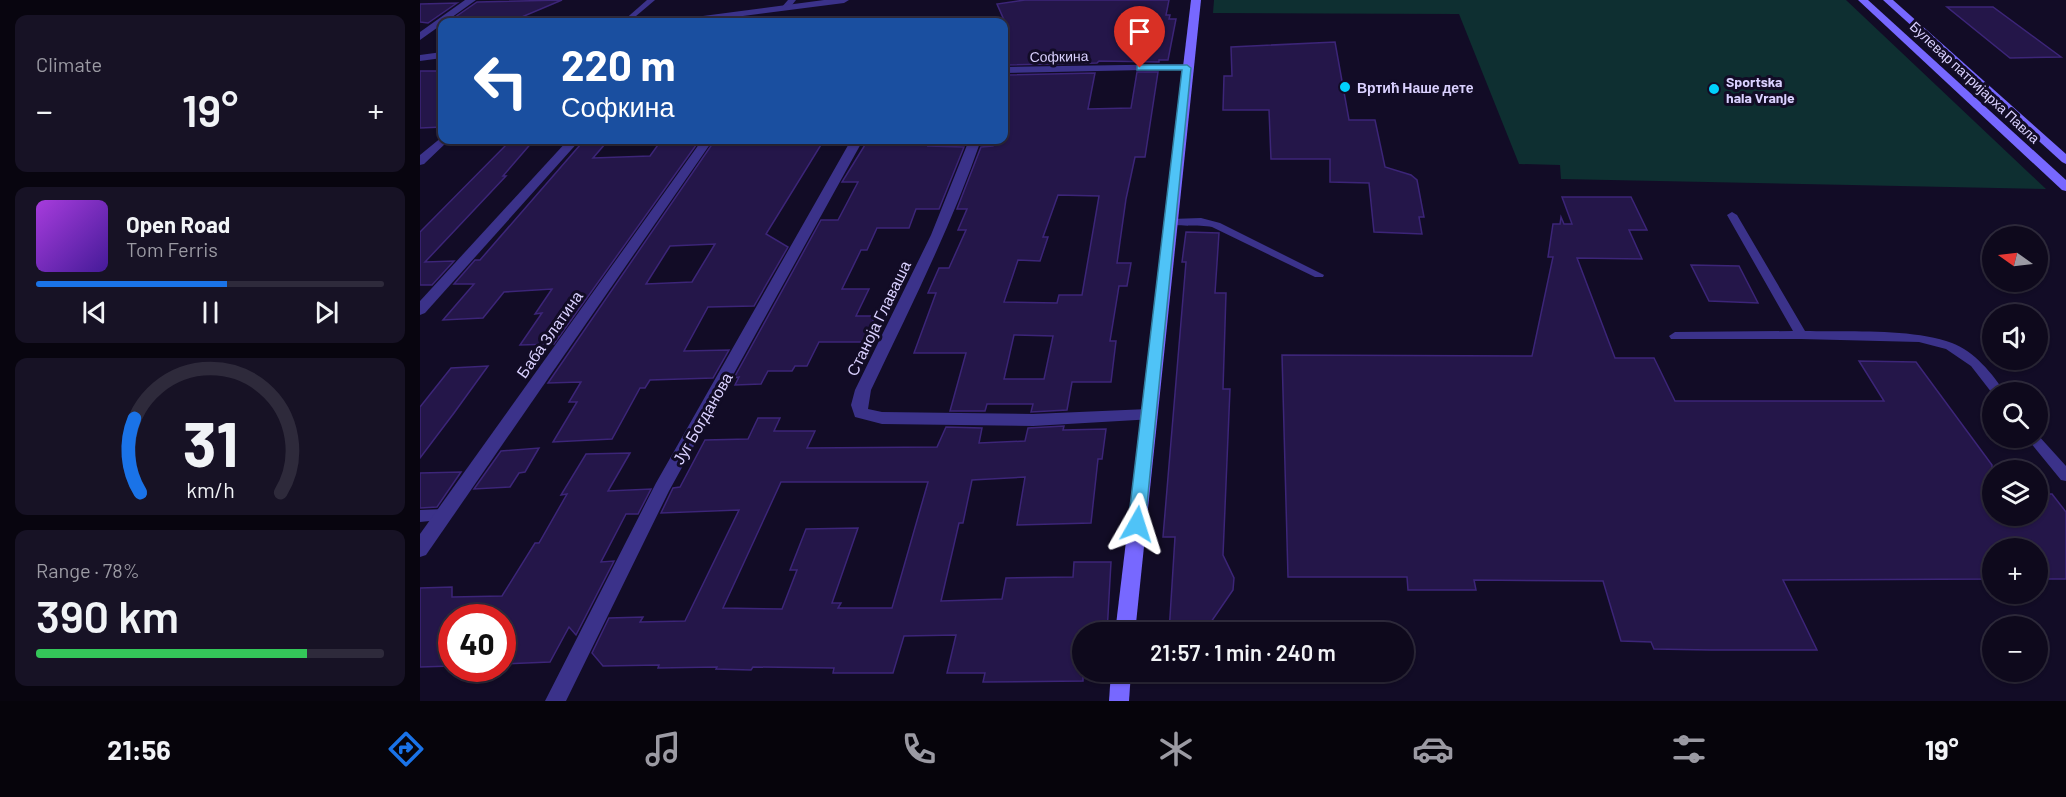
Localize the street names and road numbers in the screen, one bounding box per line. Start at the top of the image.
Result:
street label: Булевар патријарха Павла [1907,17,2044,147]
street label: Софкина [1029,47,1089,65]
street label: Станоја Главаша [842,257,914,379]
street label: Баба Златина [512,287,586,381]
street label: Југ Богданова [668,369,736,467]

